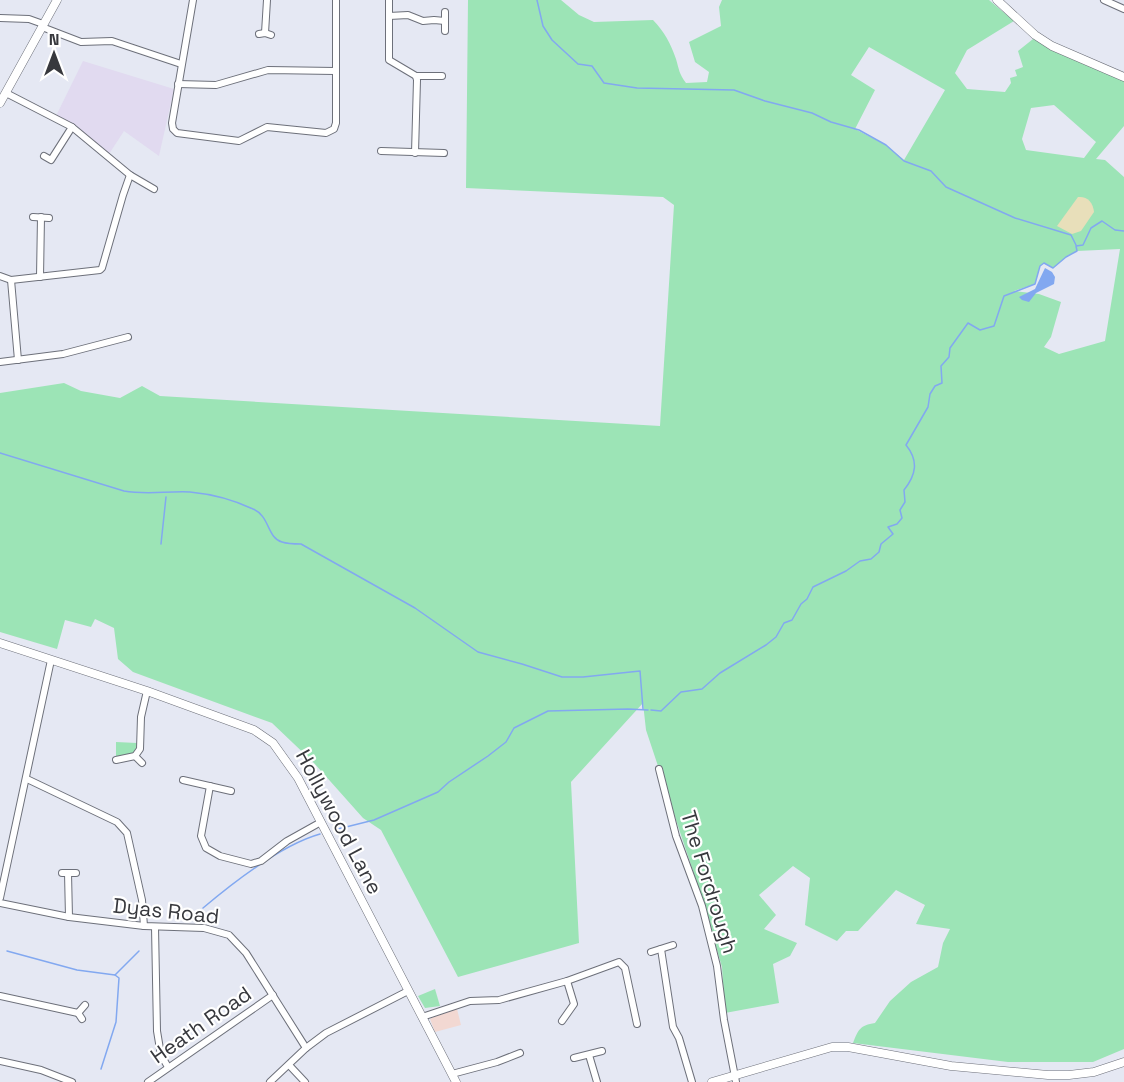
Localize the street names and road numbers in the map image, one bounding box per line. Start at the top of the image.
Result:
street label: Hollywood Lane [290,745,389,899]
street label: The Fordrough [675,807,744,957]
street label: Dyas Road [112,891,221,930]
street label: Heath Road [145,980,256,1069]

